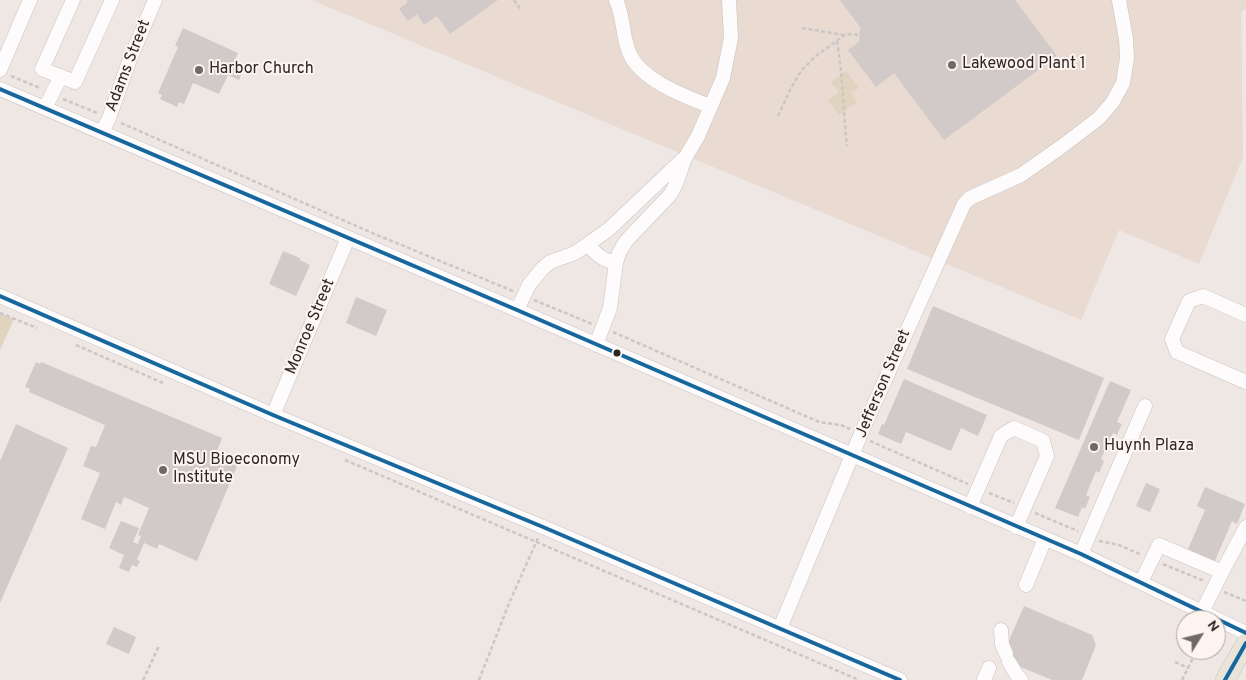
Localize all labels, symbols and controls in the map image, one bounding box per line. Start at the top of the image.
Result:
street label: Adams Street [103,17,155,115]
place label: Lakewood Plant 1 [962,55,1086,75]
marker: Lakewood Plant 1 [946,59,958,71]
place label: Harbor Church [209,60,314,80]
marker: Harbor Church [193,64,205,76]
street label: Monroe Street [282,276,340,378]
street label: Jefferson Street [853,327,915,441]
unlabelled marker [612,348,622,358]
place label: Huynh Plaza [1104,437,1194,457]
marker: Huynh Plaza [1088,441,1100,453]
place label: MSU Bioeconomy Institute [173,451,300,489]
marker: MSU Bioeconomy Institute [157,464,169,476]
north arrow [1176,610,1226,660]
text: N [1203,617,1223,636]

